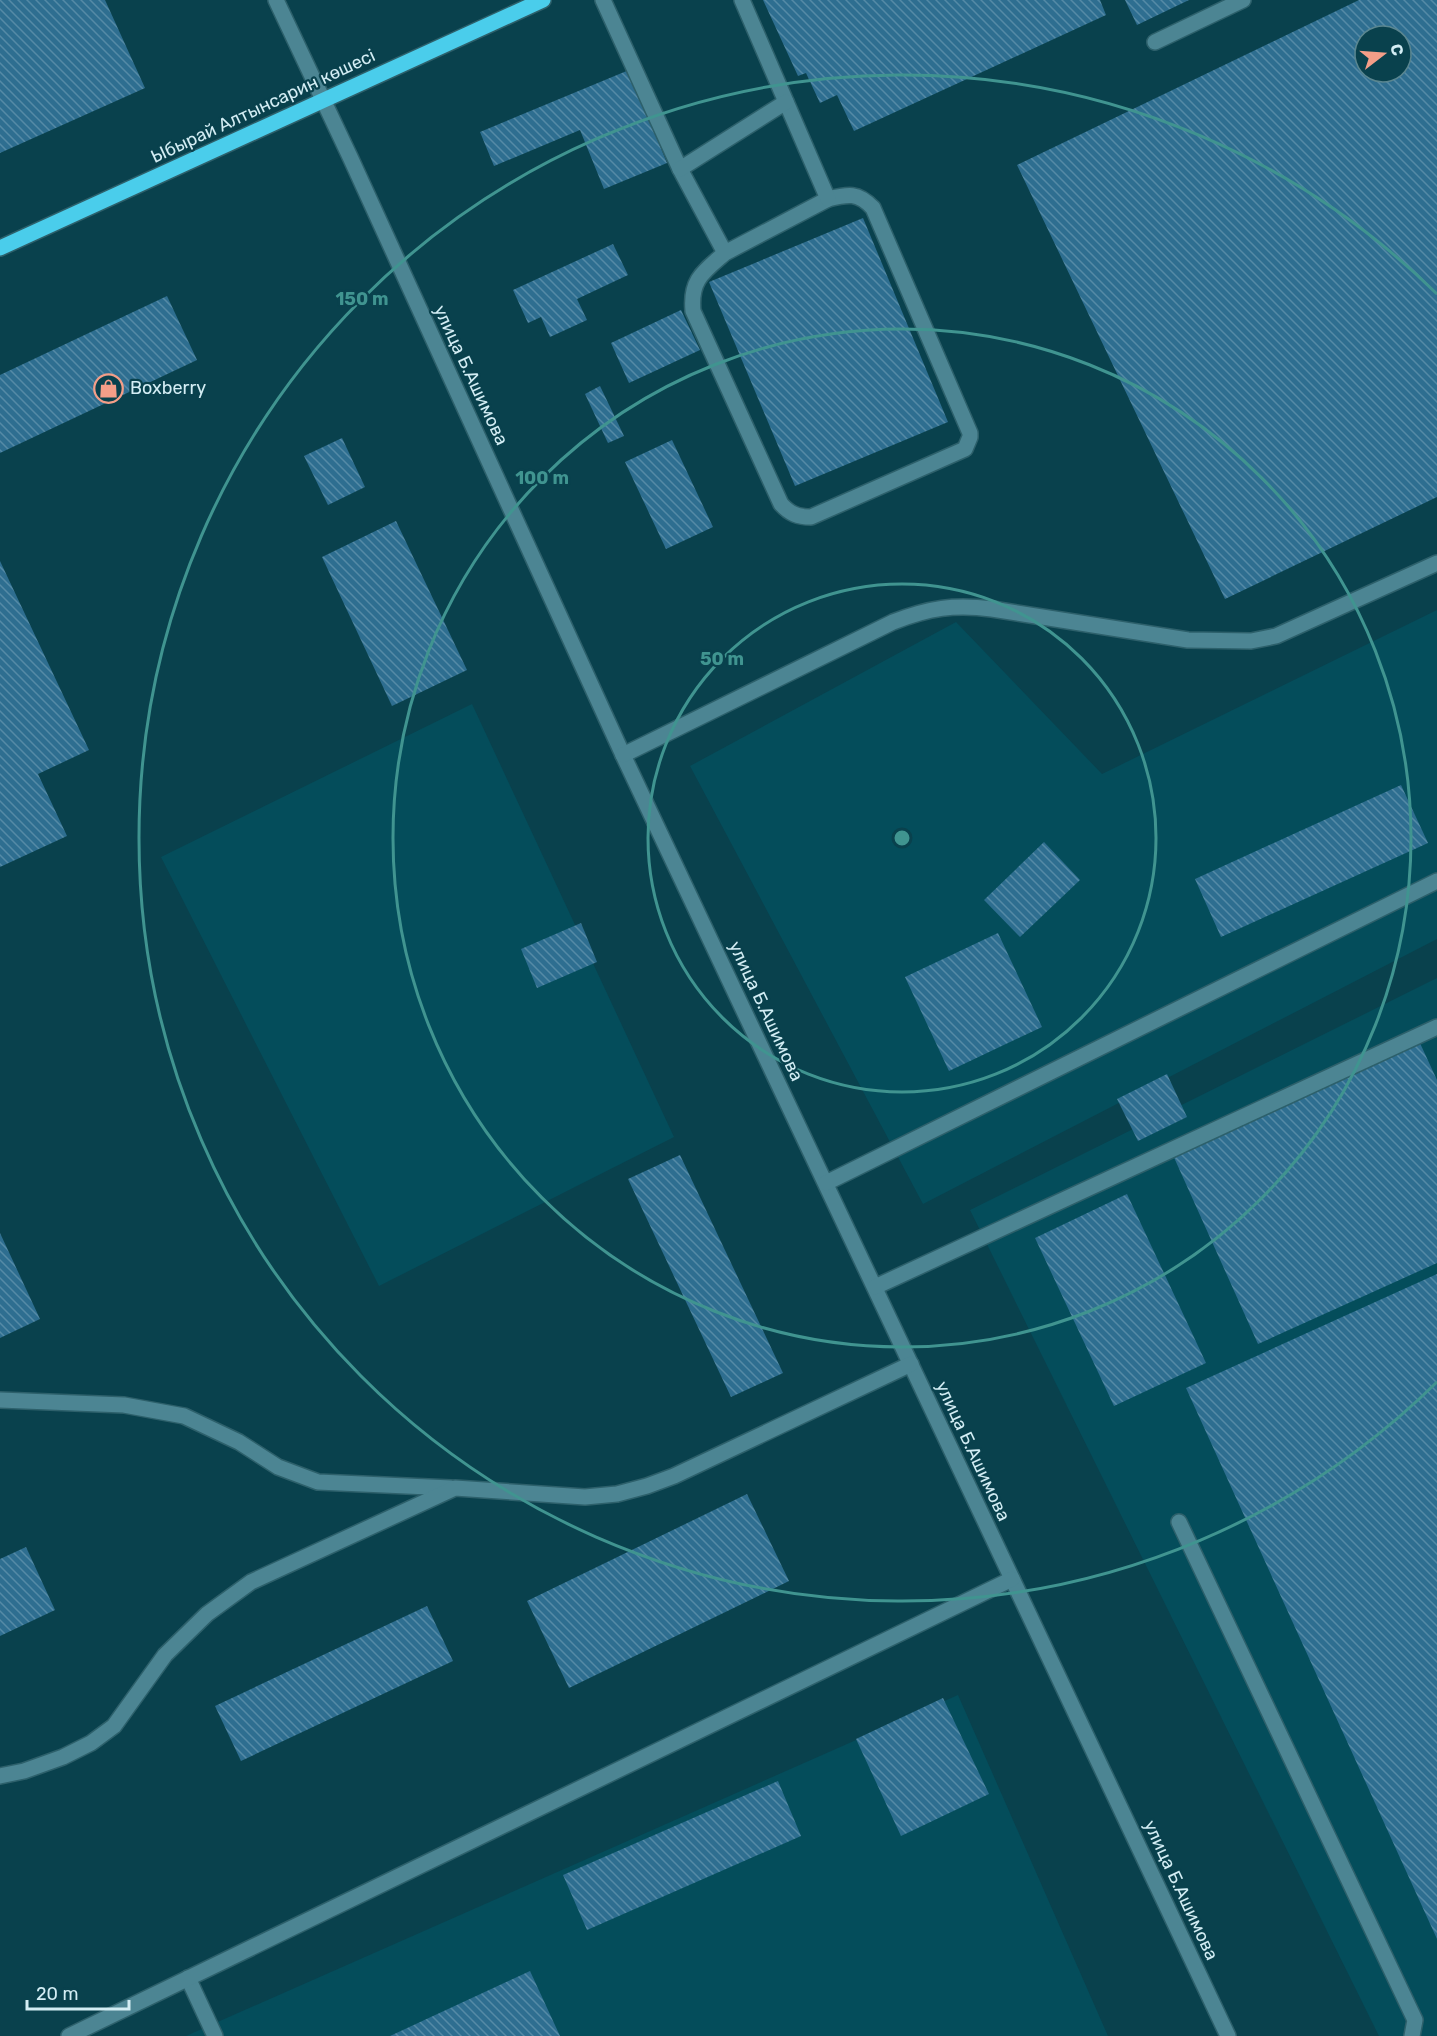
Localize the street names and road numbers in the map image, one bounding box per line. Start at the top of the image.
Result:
street label: Ыбырай Алтынсарин көшесі [147,44,379,168]
street label: улица Б.Ашимова [429,301,513,449]
street label: улица Б.Ашимова [724,937,808,1085]
street label: улица Б.Ашимова [931,1377,1015,1525]
street label: улица Б.Ашимова [1139,1816,1223,1964]

